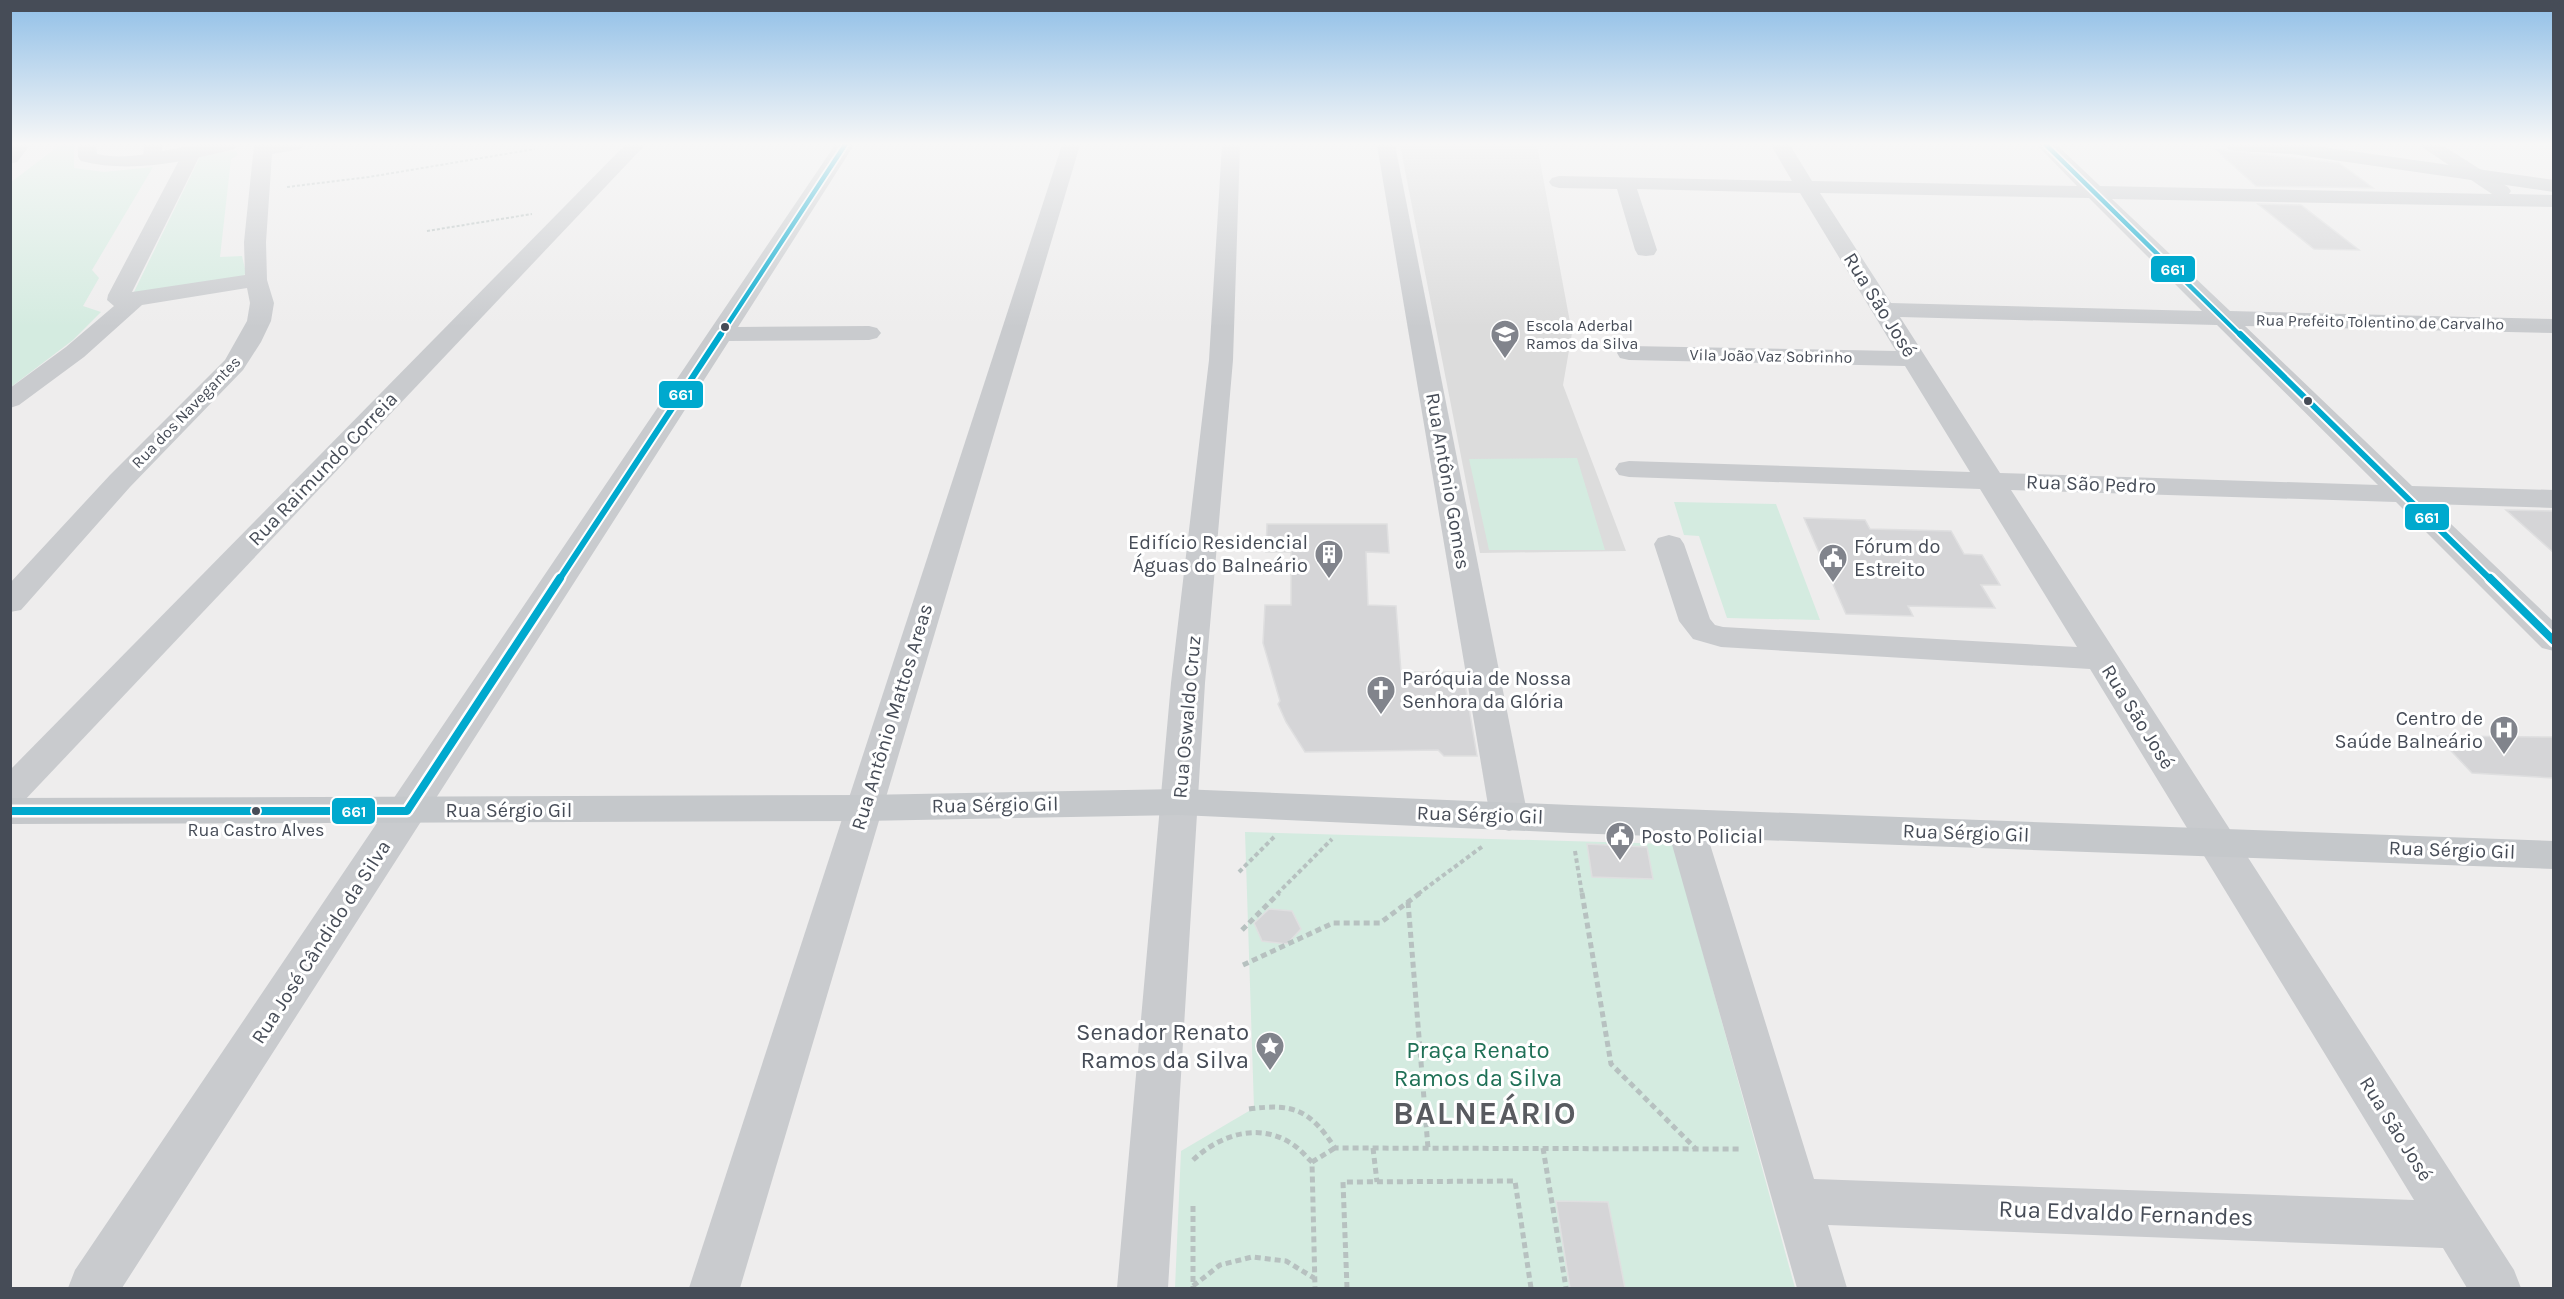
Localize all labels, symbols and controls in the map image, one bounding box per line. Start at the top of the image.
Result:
street label: Rua São José [1839,249,1921,361]
line badge: 661 [2150,255,2196,283]
text: 661 [2160,260,2186,279]
street label: Rua Prefeito Tolentino de Carvalho [2256,310,2504,334]
place label: Escola Aderbal Ramos da Silva [1526,316,1638,353]
school or university icon: Escola Aderbal Ramos da Silva [1489,318,1521,360]
unlabelled marker [719,321,731,333]
street label: Vila João Vaz Sobrinho [1690,345,1852,367]
street label: Rua dos Navegantes [128,352,244,472]
line badge: 661 [658,380,704,409]
text: 661 [668,385,694,404]
street label: Rua Raimundo Correia [244,387,402,551]
street label: Rua Antônio Gomes [1421,391,1475,571]
unlabelled marker [2302,395,2314,407]
street label: Rua São Pedro [2026,470,2156,498]
line badge: 661 [2404,503,2450,531]
text: 661 [2414,508,2440,527]
place label: Edifício Residencial Águas do Balneário [1128,531,1308,577]
place label: Fórum do Estreito [1854,535,1940,581]
building icon: Edifício Residencial Águas do Balneário [1313,538,1345,580]
public building icon: Fórum do Estreito [1817,542,1849,584]
street label: Rua Antônio Mattos Areas [847,601,937,833]
street label: Rua Oswaldo Cruz [1168,635,1206,799]
street label: Rua São José [2097,661,2179,773]
place label: Paróquia de Nossa Senhora da Glória [1402,667,1571,713]
church icon: Paróquia de Nossa Senhora da Glória [1365,674,1397,716]
place label: Centro de Saúde Balneário [2334,707,2483,753]
hospital icon: Centro de Saúde Balneário [2488,714,2520,756]
street label: Rua Sérgio Gil [931,792,1059,818]
line badge: 661 [331,797,376,825]
street label: Rua Sérgio Gil [446,799,572,822]
street label: Rua Sérgio Gil [1416,801,1544,829]
text: 661 [341,802,367,821]
marker: Rua Castro Alves [250,805,262,817]
place label: Rua Castro Alves [187,819,325,841]
street label: Rua Sérgio Gil [1902,819,2030,847]
public building icon: Posto Policial [1604,820,1636,862]
place label: Posto Policial [1641,825,1763,848]
street label: Rua José Cândido da Silva [247,836,395,1048]
street label: Rua Sérgio Gil [2388,836,2516,864]
place label: Senador Renato Ramos da Silva [1076,1018,1249,1074]
place icon: Senador Renato Ramos da Silva [1254,1030,1286,1072]
park label: Praça Renato Ramos da Silva [1394,1036,1562,1092]
street label: Rua São José [2355,1073,2437,1185]
district label: BALNEÁRIO [1393,1093,1577,1132]
street label: Rua Edvaldo Fernandes [1998,1195,2254,1231]

